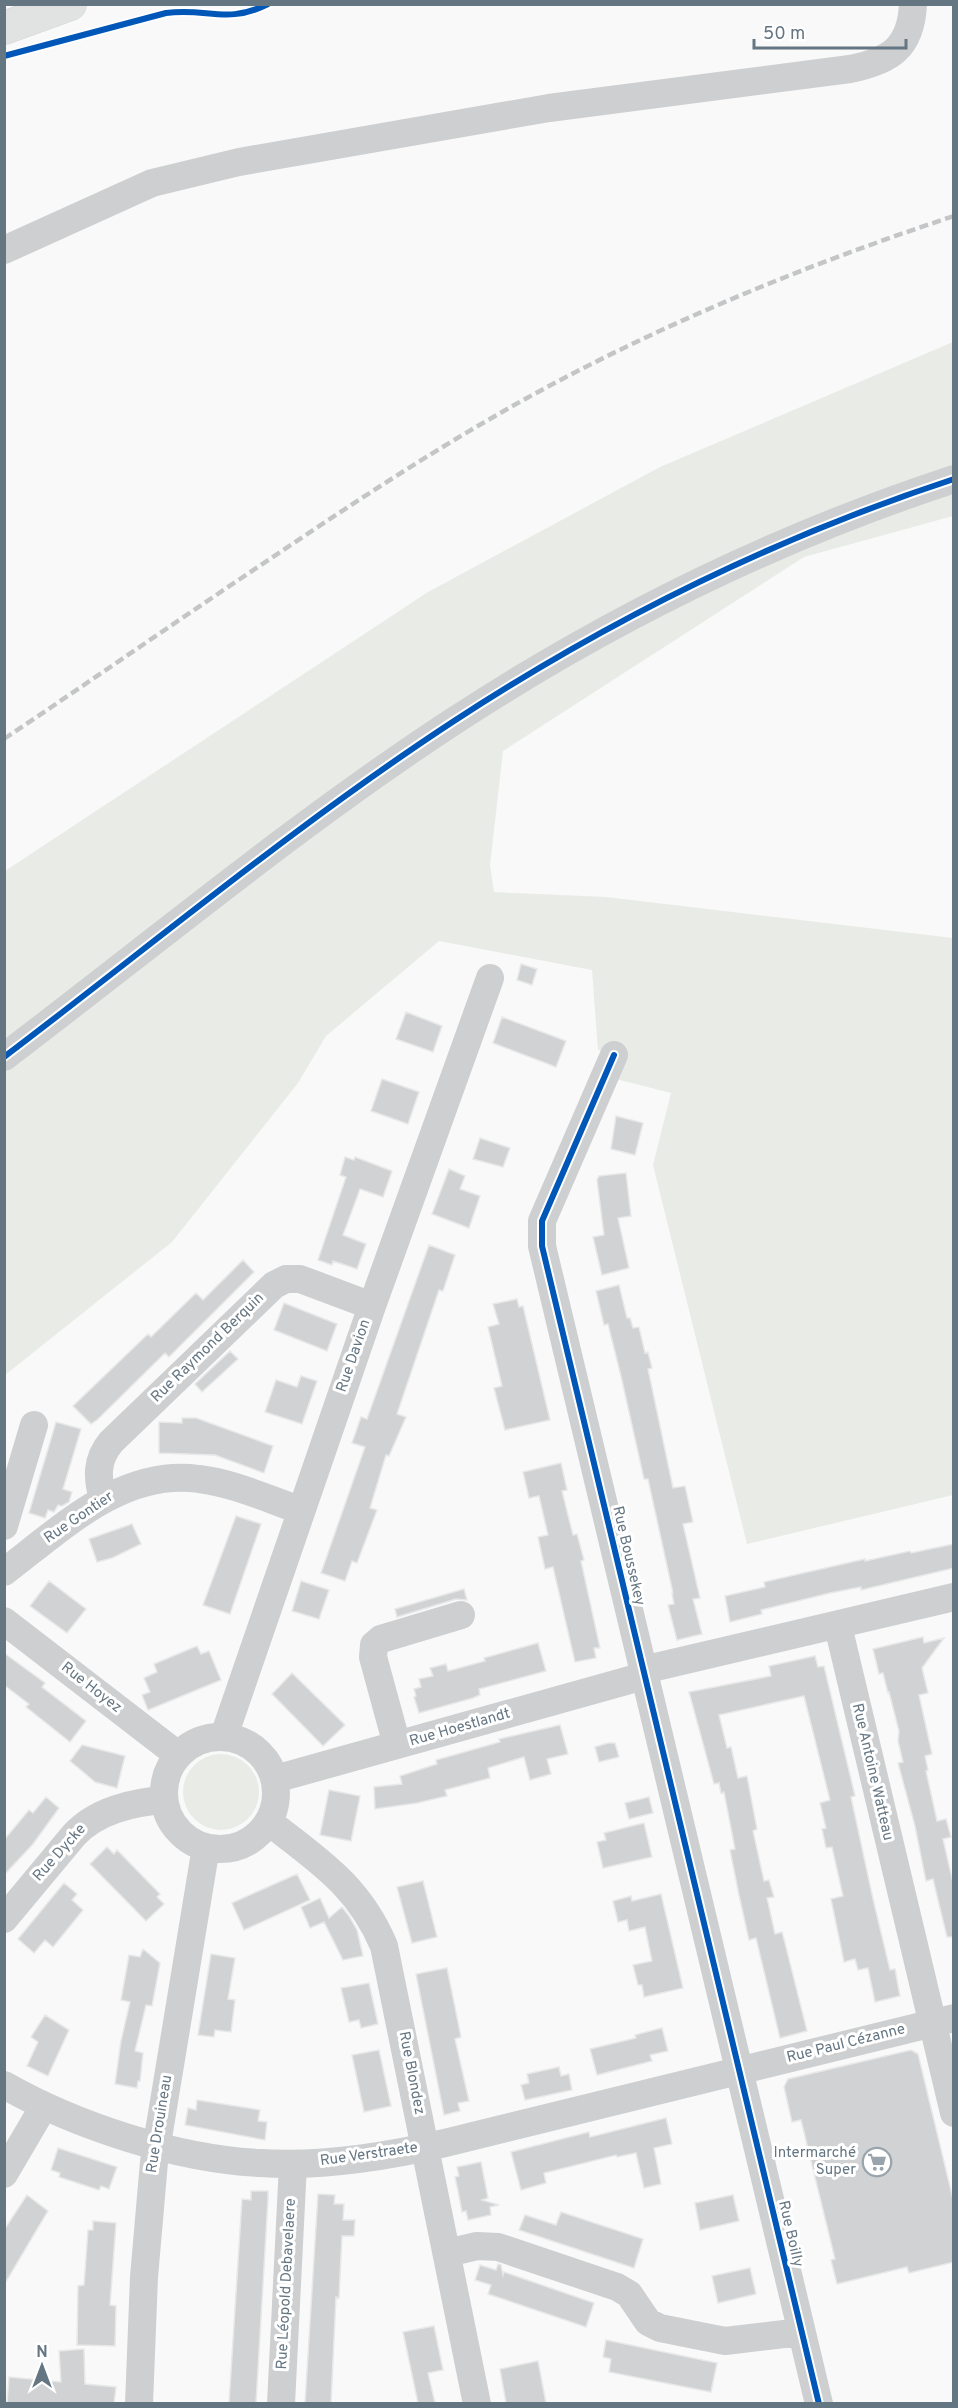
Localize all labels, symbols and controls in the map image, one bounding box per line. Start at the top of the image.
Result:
scale bar [754,12,906,50]
text: 50 m [763,23,805,46]
street label: Rue Raymond Berquin [147,1289,269,1407]
street label: Rue Davion [333,1317,375,1395]
street label: Rue Gontier [41,1488,118,1548]
street label: Rue Boussekey [607,1504,649,1608]
street label: Rue Hoyez [57,1658,125,1718]
street label: Rue Antoine Watteau [847,1701,897,1843]
street label: Rue Hoestlandt [407,1705,513,1751]
street label: Rue Dycke [29,1820,91,1886]
street label: Rue Paul Cézanne [785,2020,907,2068]
street label: Rue Blondez [394,2030,428,2116]
street label: Rue Drouineau [143,2074,177,2174]
street label: Rue Verstraete [319,2139,419,2171]
place label: Intermarché Super [773,2144,856,2180]
supermarket icon: Intermarché Super [861,2146,893,2178]
street label: Rue Léopold Debavelaere [273,2198,301,2370]
street label: Rue Boilly [773,2199,807,2269]
north arrow [12,2336,72,2396]
text: N [36,2343,48,2363]

